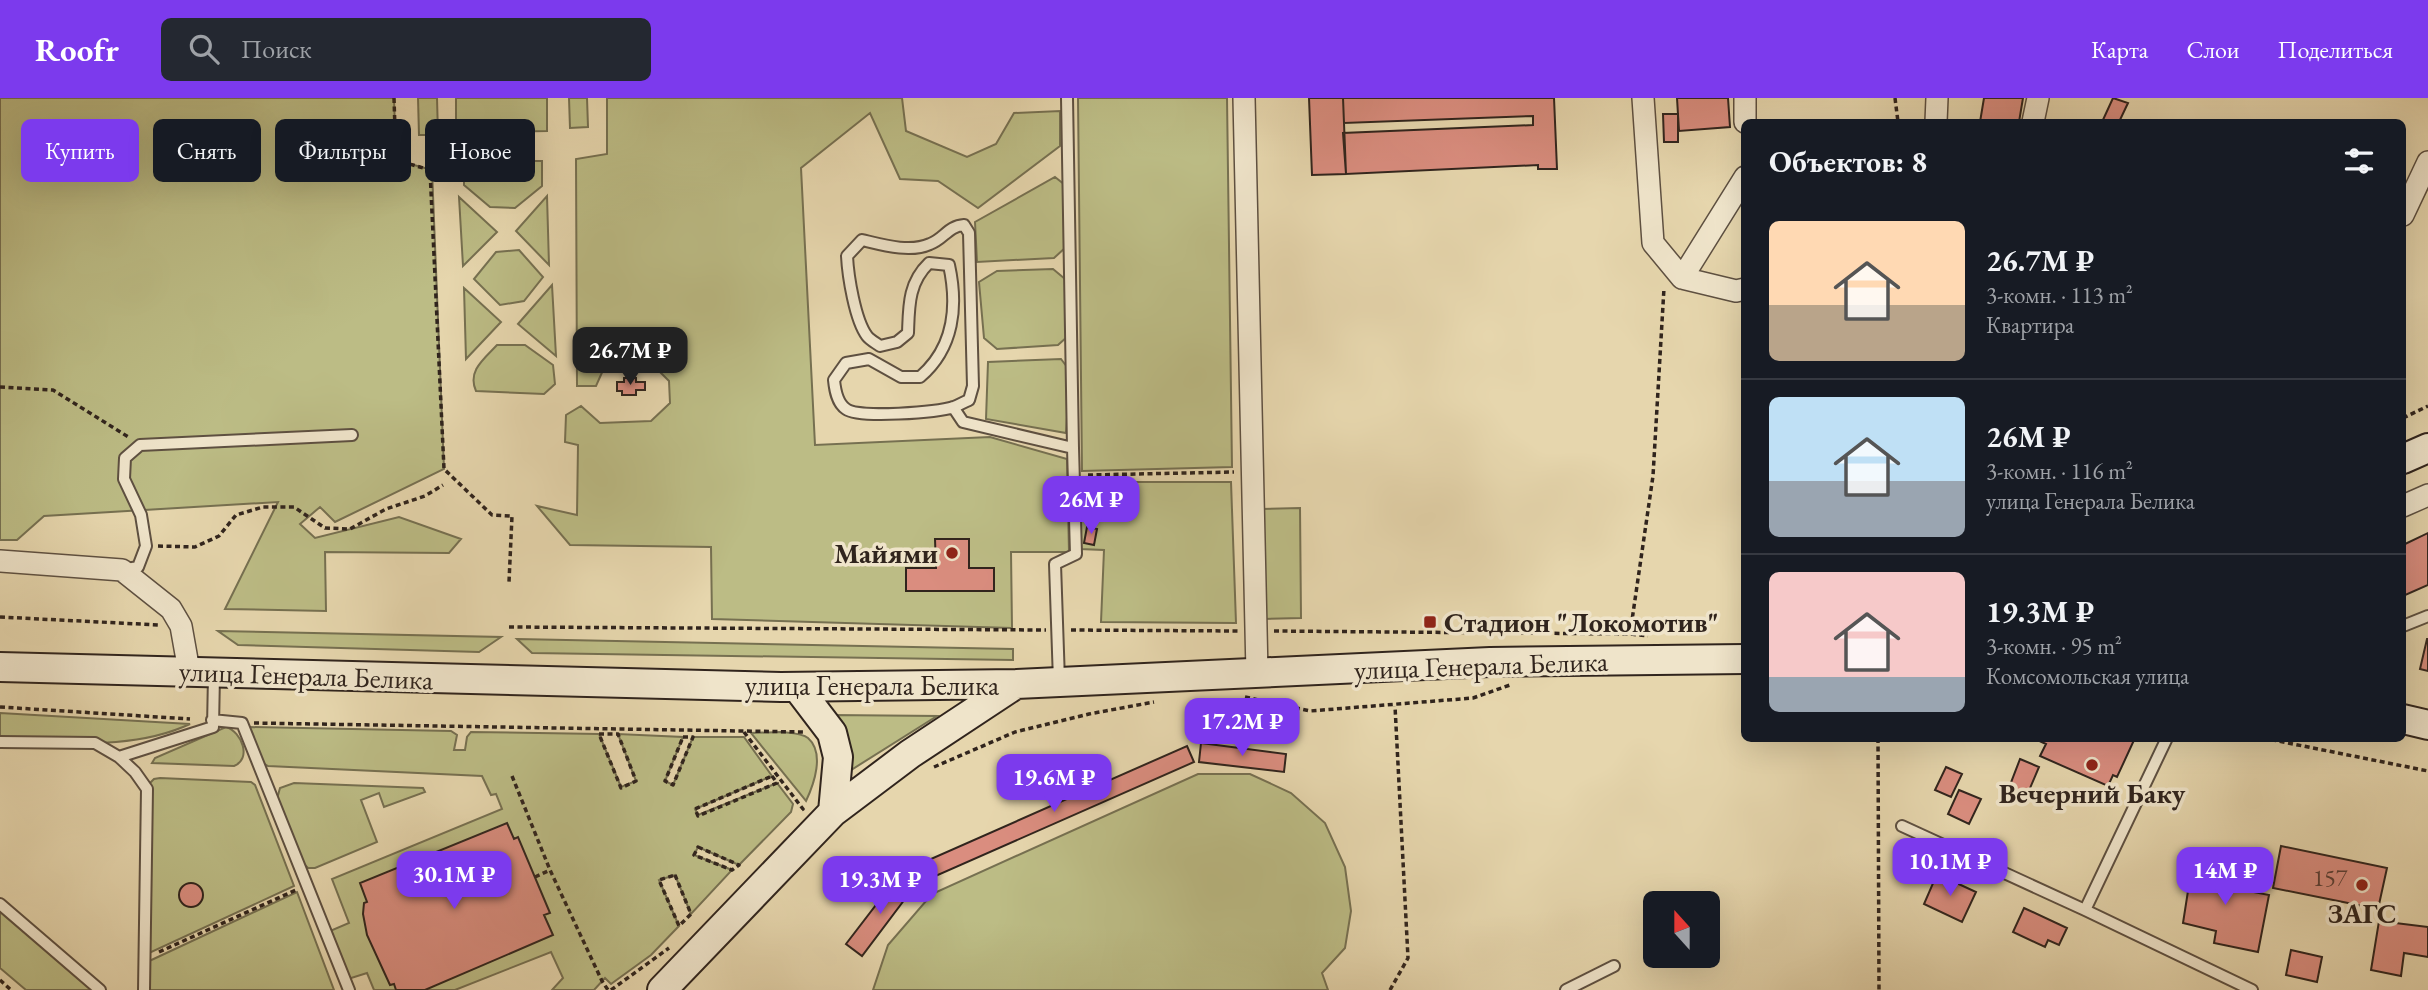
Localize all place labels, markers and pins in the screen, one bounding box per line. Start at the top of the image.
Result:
pin: 26.7M ₽ [565,328,695,387]
pin: 26M ₽ [1042,476,1140,536]
place label: Майями [834,535,938,571]
marker: Майями [944,545,960,561]
place label: Стадион "Локомотив" [1444,604,1719,640]
marker: Стадион "Локомотив" [1422,614,1438,630]
pin: 17.2M ₽ [1177,698,1307,758]
pin: 19.6M ₽ [989,754,1119,814]
marker: Вечерний Баку [2084,757,2100,773]
place label: Вечерний Баку [1999,775,2186,811]
pin: 10.1M ₽ [1885,838,2015,898]
pin: 14M ₽ [2176,848,2274,907]
pin: 30.1M ₽ [389,852,519,911]
pin: 19.3M ₽ [815,856,945,916]
marker: ЗАГС [2354,877,2370,893]
place label: ЗАГС [2327,895,2397,931]

